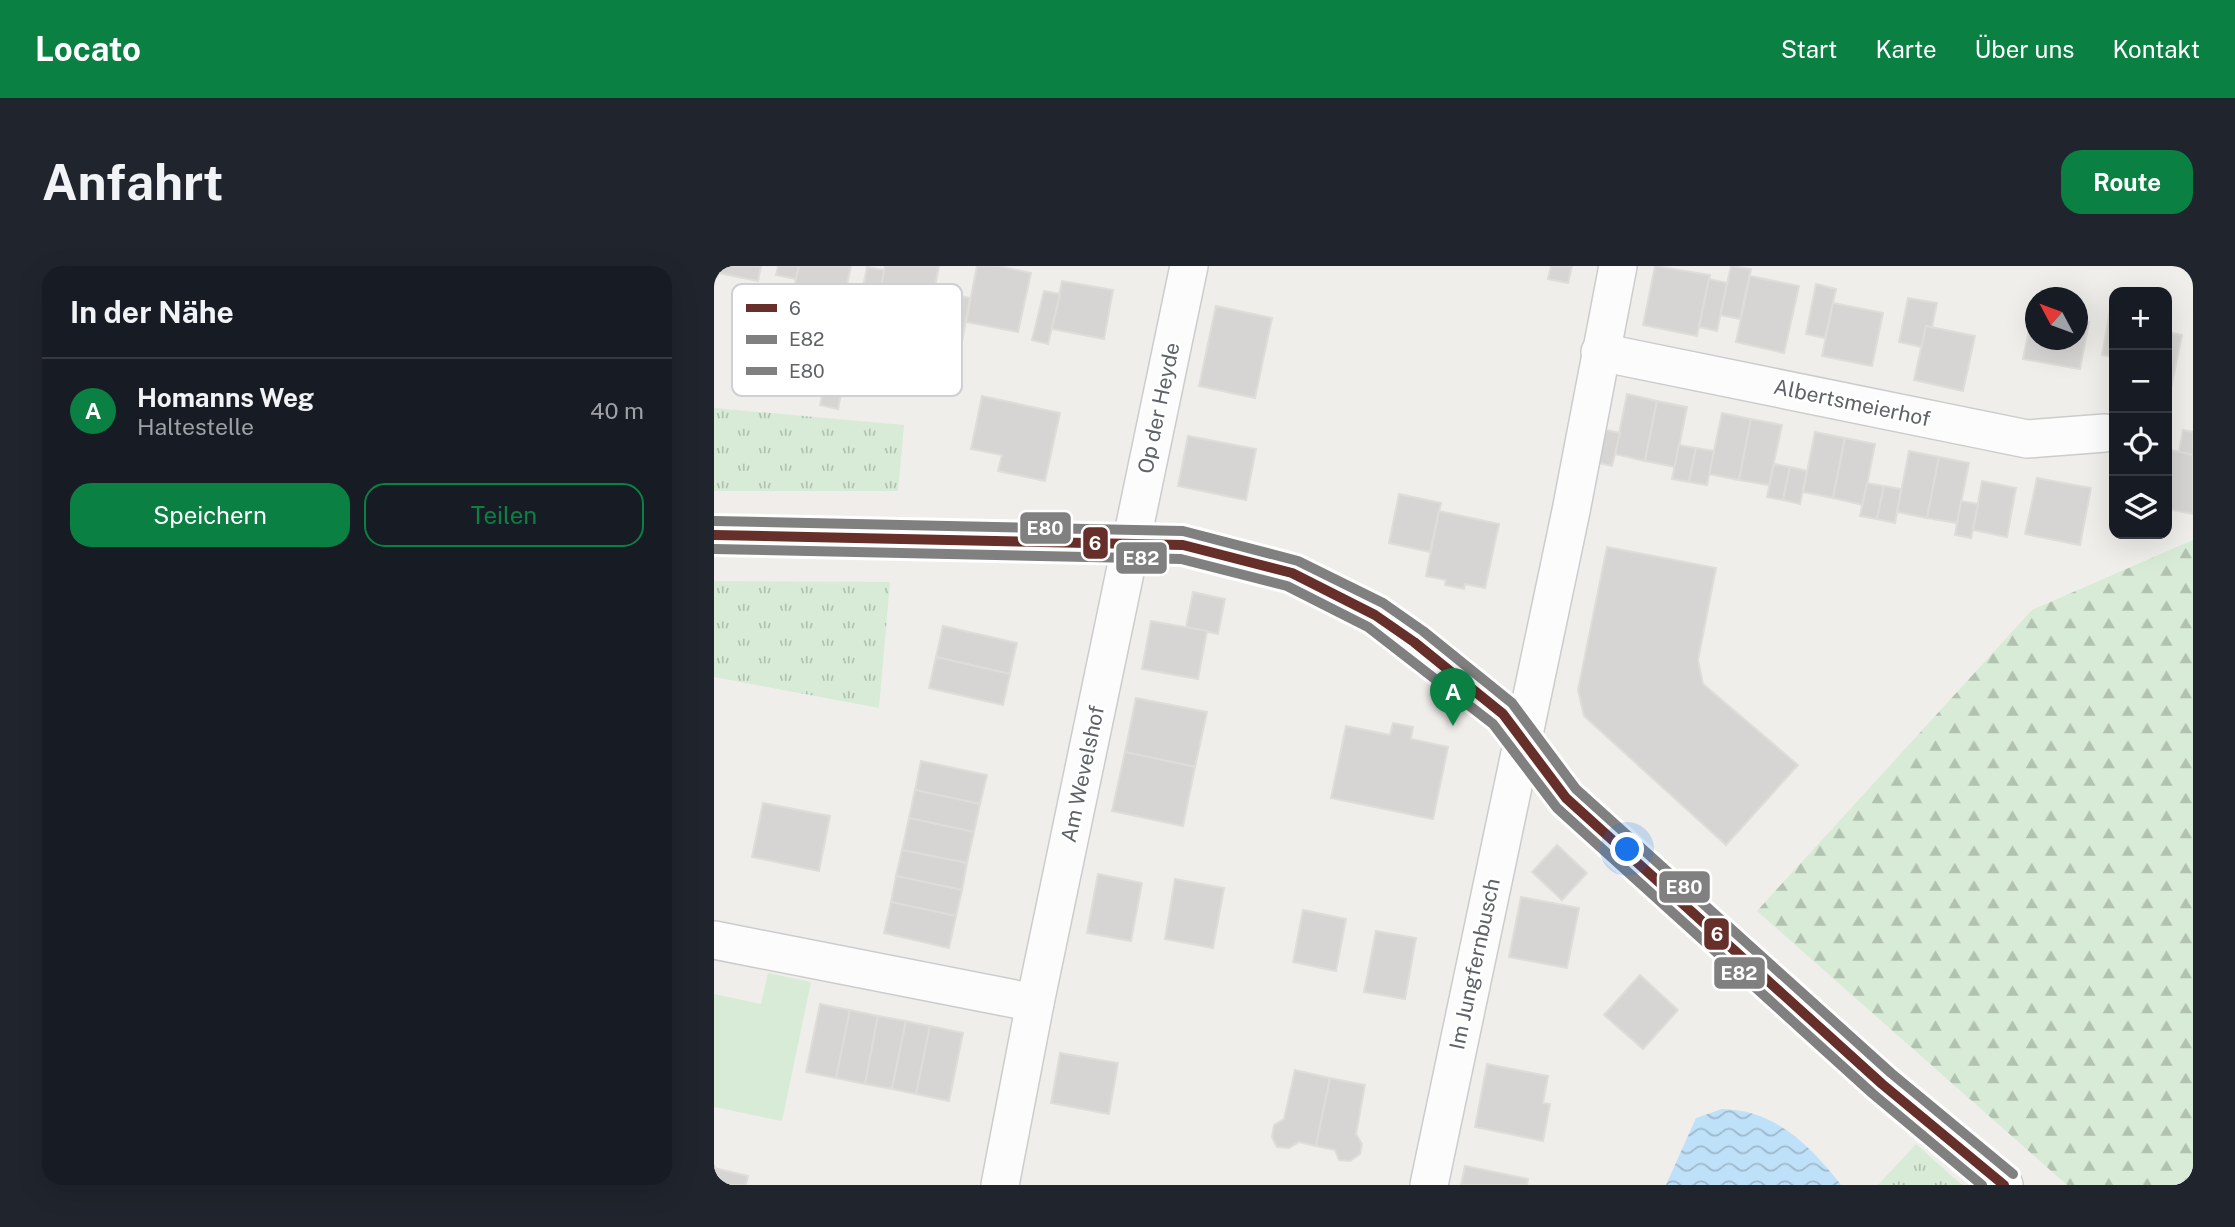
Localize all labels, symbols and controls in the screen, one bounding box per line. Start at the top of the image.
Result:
text: Locato [35,30,141,68]
text: Start [1781,35,1837,63]
text: Karte [1875,35,1937,63]
text: Über uns [1975,35,2074,63]
text: Kontakt [2112,35,2200,63]
button: Route [2061,150,2193,214]
text: Anfahrt [42,153,223,211]
legend [732,284,962,396]
north arrow [2025,287,2088,350]
map controls [2109,287,2172,539]
button: + [2109,287,2172,350]
text: In der Nähe [70,294,234,330]
text: 6 [789,297,801,319]
text: E82 [789,328,824,350]
street label: Op der Heyde [1132,340,1185,476]
button: − [2109,350,2172,413]
text: E80 [789,360,825,382]
street label: Albertsmeierhof [1771,374,1933,431]
text: Homanns Weg [137,382,314,413]
text: A [85,397,101,424]
text: 40 m [590,397,644,424]
text: Haltestelle [137,413,254,440]
button: locate [2109,413,2172,476]
button: layers [2109,476,2172,539]
button: Speichern [70,483,350,547]
button: Teilen [364,483,644,547]
line badge: E80 [1019,511,1072,545]
text: E80 [1027,517,1064,539]
line badge: 6 [1082,526,1109,560]
text: 6 [1089,532,1101,554]
line badge: E82 [1115,541,1168,575]
text: E82 [1123,547,1159,569]
pin: A [1430,668,1476,726]
street label: Am Wevelshof [1056,703,1109,845]
your location [1610,832,1644,866]
line badge: E80 [1658,870,1711,904]
street label: Im Jungfernbusch [1444,876,1505,1052]
text: E80 [1666,876,1703,898]
line badge: 6 [1703,917,1730,951]
text: 6 [1711,923,1723,945]
line badge: E82 [1713,956,1766,990]
text: E82 [1721,962,1757,984]

